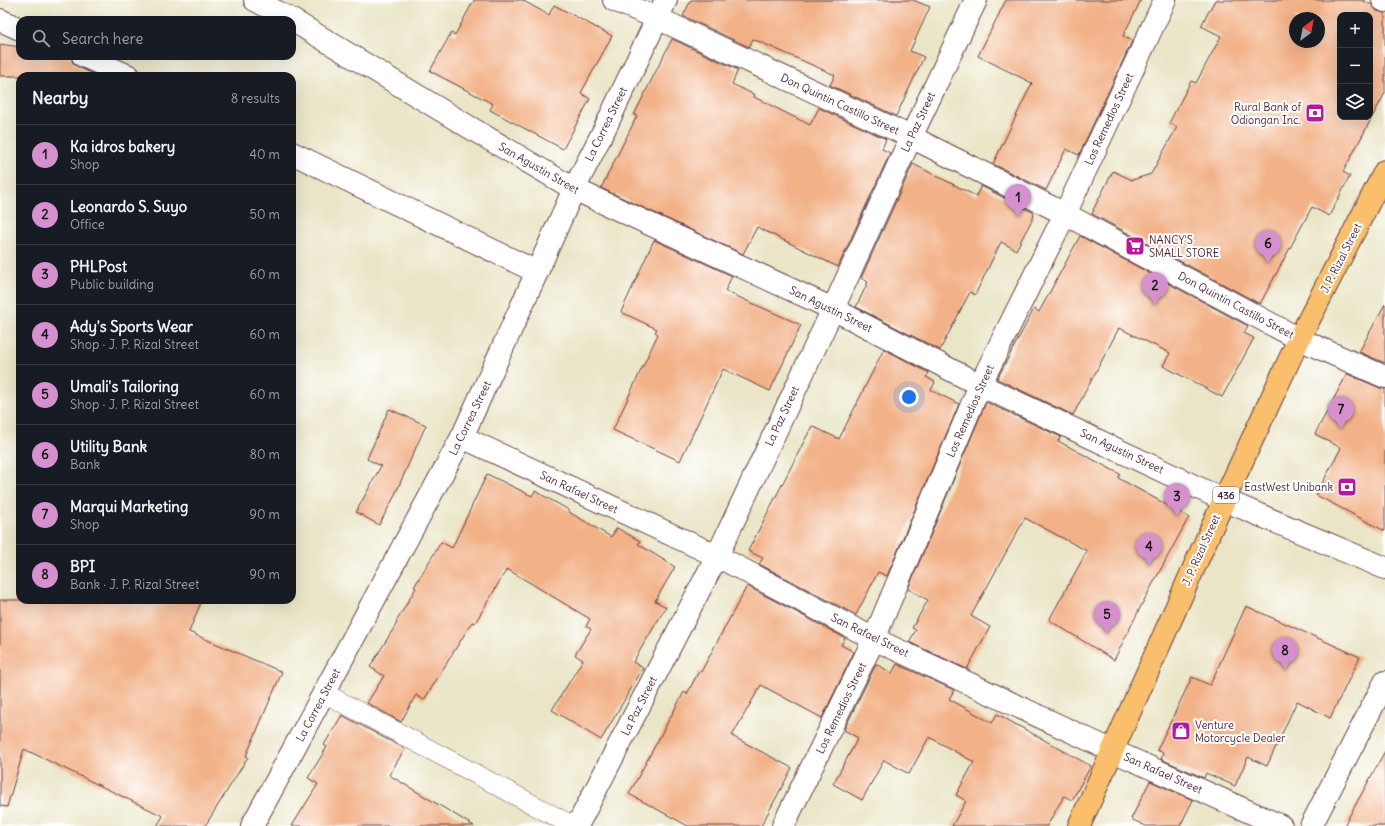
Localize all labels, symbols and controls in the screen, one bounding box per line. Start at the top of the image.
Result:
north arrow [1289,12,1325,48]
map controls [1337,12,1373,120]
button: + [1337,12,1373,48]
search box [16,16,296,60]
icon: search [30,27,52,49]
text: Search here [62,29,143,48]
button: − [1337,48,1373,84]
street label: Don Quintin Castillo Street [778,70,902,138]
street label: Los Remedios Street [1082,70,1137,167]
street label: La Correa Street [582,84,630,163]
button: layers [1337,84,1373,120]
text: Nearby [32,87,88,109]
street label: La Paz Street [898,89,938,154]
text: 8 results [231,90,280,107]
place label: Rural Bank of Odiongan Inc. [1231,100,1301,127]
bank icon: Rural Bank of Odiongan Inc. [1304,102,1326,124]
text: Ka idros bakery [70,137,175,156]
street label: San Agustin Street [496,139,582,197]
text: 1 [42,146,48,163]
text: 40 m [249,146,280,163]
text: Shop [70,156,99,173]
pin: 1 [1005,184,1031,217]
text: Leonardo S. Suyo [70,197,187,216]
text: 2 [41,206,49,223]
text: 50 m [249,206,280,223]
text: Office [70,216,105,233]
street label: J. P. Rizal Street [1317,221,1365,295]
pin: 6 [1255,230,1281,263]
place label: NANCY'S SMALL STORE [1149,233,1219,260]
supermarket icon: NANCY'S SMALL STORE [1124,235,1146,257]
text: PHLPost [70,257,127,276]
text: 3 [41,266,49,283]
text: 60 m [249,266,280,283]
street label: Don Quintin Castillo Street [1176,268,1297,342]
pin: 2 [1142,272,1168,305]
text: Public building [70,276,154,293]
street label: San Agustin Street [787,283,875,335]
text: Ady's Sports Wear [70,317,193,336]
text: 4 [41,326,49,343]
text: 60 m [249,326,280,343]
text: Shop · J. P. Rizal Street [70,336,199,353]
street label: Los Remedios Street [943,362,997,460]
text: Umali's Tailoring [70,377,179,396]
street label: La Correa Street [446,378,494,457]
street label: La Paz Street [762,383,802,448]
text: 5 [41,386,49,403]
text: 60 m [249,386,280,403]
your location [899,387,919,407]
text: Shop · J. P. Rizal Street [70,396,199,413]
pin: 7 [1328,396,1354,429]
street label: San Agustin Street [1078,426,1166,477]
text: Utility Bank [70,437,147,456]
text: 6 [41,446,49,463]
text: 80 m [249,446,280,463]
text: Bank [70,456,100,473]
street label: San Rafael Street [538,468,621,516]
bank icon: EastWest Unibank [1336,476,1358,498]
place label: EastWest Unibank [1244,480,1333,494]
pin: 3 [1164,483,1190,516]
road number: 436 [1213,487,1239,503]
text: Marqui Marketing [70,497,188,516]
text: 7 [42,506,48,523]
text: 90 m [249,506,280,523]
street label: J. P. Rizal Street [1179,512,1223,588]
text: Shop [70,516,99,533]
pin: 4 [1136,533,1162,566]
text: BPI [70,557,95,576]
text: 8 [41,566,49,583]
text: 90 m [249,566,280,583]
text: Bank · J. P. Rizal Street [70,576,199,593]
pin: 5 [1094,601,1120,634]
street label: San Rafael Street [829,610,911,660]
pin: 8 [1272,637,1298,670]
street label: Los Remedios Street [813,660,869,756]
street label: La Correa Street [293,666,343,744]
street label: La Paz Street [618,674,660,738]
place label: Venture Motorcycle Dealer [1195,718,1286,745]
shop icon: Venture Motorcycle Dealer [1170,720,1192,742]
street label: San Rafael Street [1121,749,1205,797]

